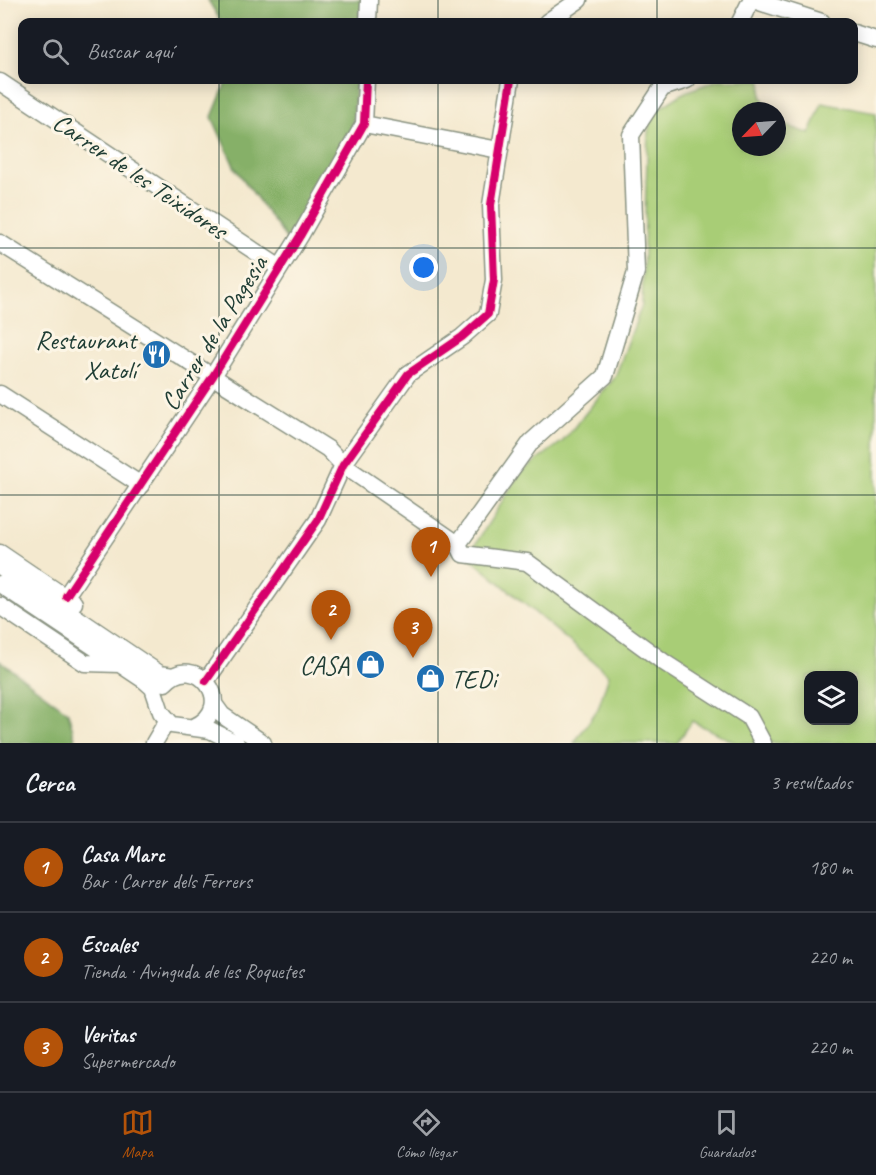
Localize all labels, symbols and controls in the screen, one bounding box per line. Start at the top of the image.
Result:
search box [18,18,858,84]
icon: search [39,35,72,68]
text: Buscar aquí [87,37,173,65]
north arrow [732,102,786,156]
street label: Carrer de les Teixidores [47,106,235,248]
street label: Carrer de la Pagesia [153,248,276,417]
your location [409,253,438,282]
place label: Restaurant Xatolí [35,324,141,387]
restaurant icon: Restaurant Xatolí [141,339,173,371]
pin: 1 [412,528,450,577]
pin: 2 [312,590,350,640]
pin: 3 [394,608,432,658]
place label: CASA [300,649,350,682]
shop icon: CASA [354,649,386,681]
shop icon: TEDi [414,663,446,695]
place label: TEDi [451,663,499,696]
map controls [804,671,858,725]
button: layers [804,671,858,725]
text: Cerca [24,766,74,799]
text: 3 resultados [770,770,852,795]
text: Casa Marc [81,841,165,869]
text: 1 [39,855,48,880]
text: 180 m [809,855,852,880]
text: Bar · Carrer dels Ferrers [81,869,251,894]
text: Escales [81,931,137,959]
text: 2 [39,945,48,970]
text: 220 m [809,945,852,970]
text: Tienda · Avinguda de les Roquetes [81,959,304,984]
text: Veritas [81,1021,135,1049]
text: 3 [39,1035,48,1060]
text: 220 m [809,1035,852,1060]
text: Supermercado [81,1049,175,1074]
tab: Mapa [121,1106,154,1162]
tab: Cómo llegar [396,1106,457,1162]
tab: Guardados [699,1106,755,1162]

